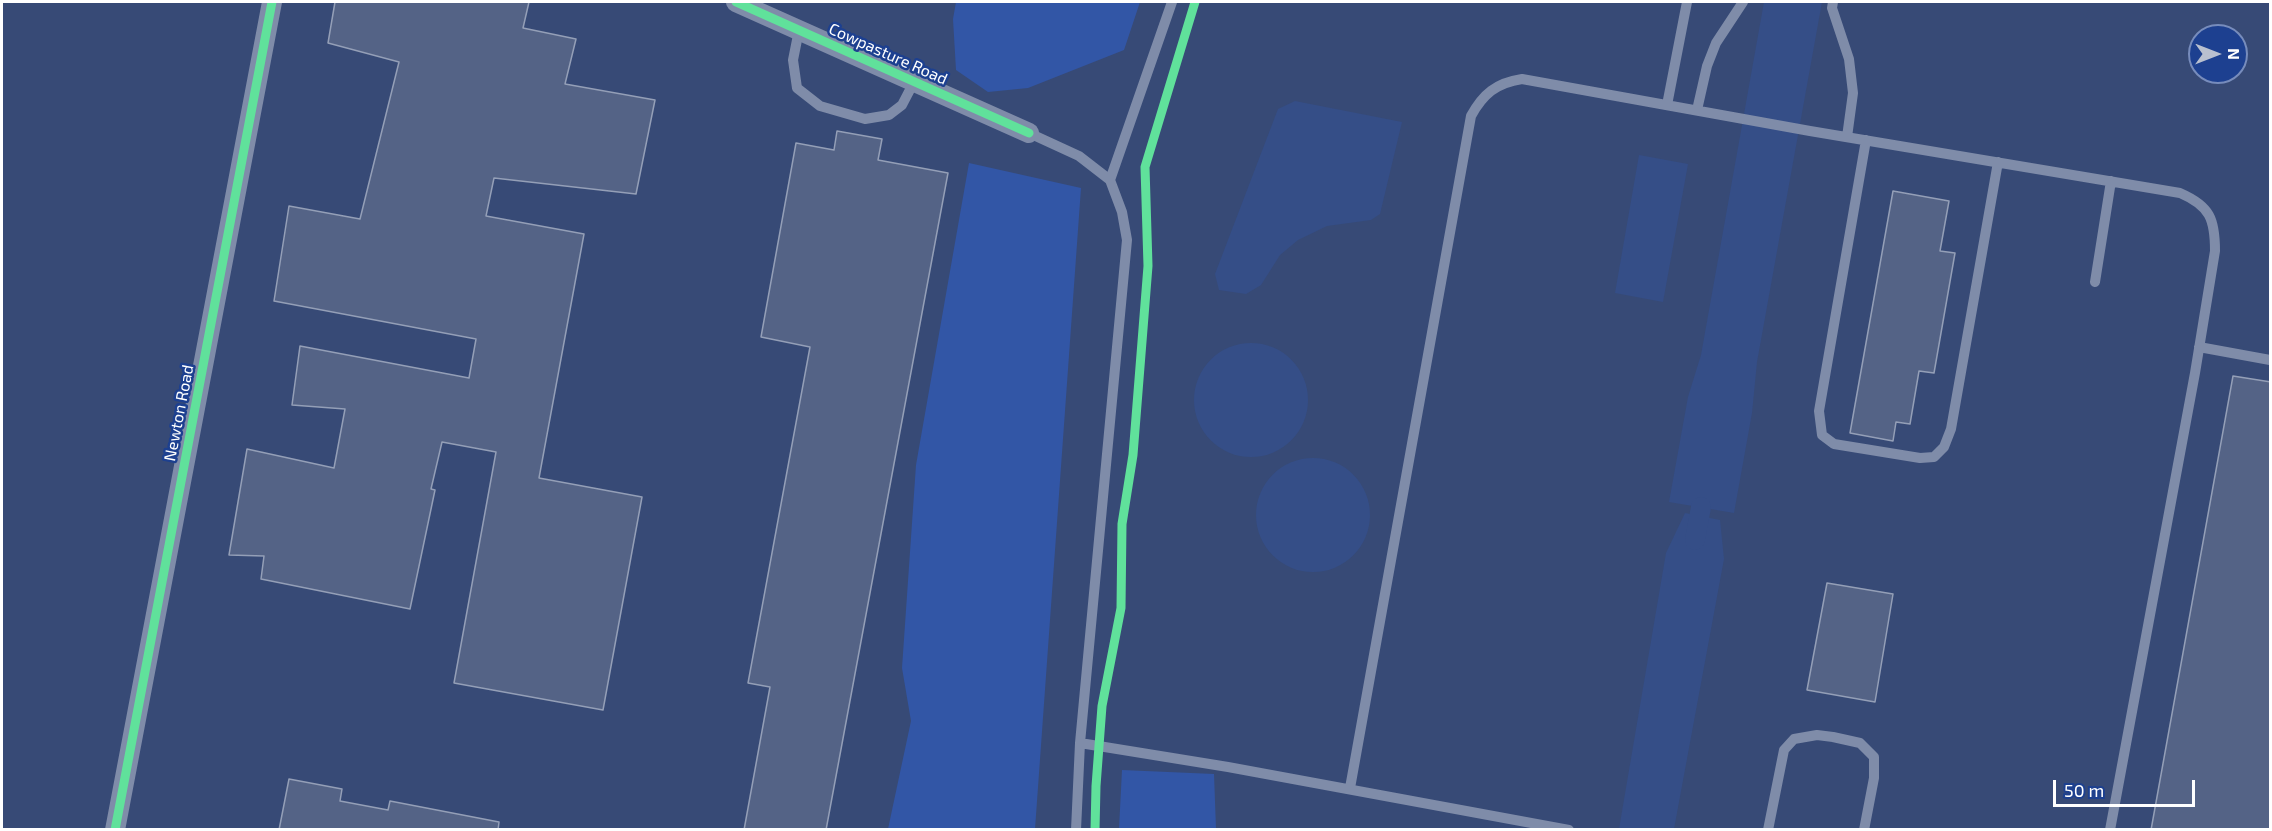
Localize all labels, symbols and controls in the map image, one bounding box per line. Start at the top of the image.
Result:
street label: Cowpasture Road [826,19,950,89]
north arrow [2188,24,2248,84]
text: N [2225,48,2244,60]
street label: Newton Road [160,363,198,463]
scale bar [2056,768,2198,806]
text: 50 m [2064,779,2104,801]

